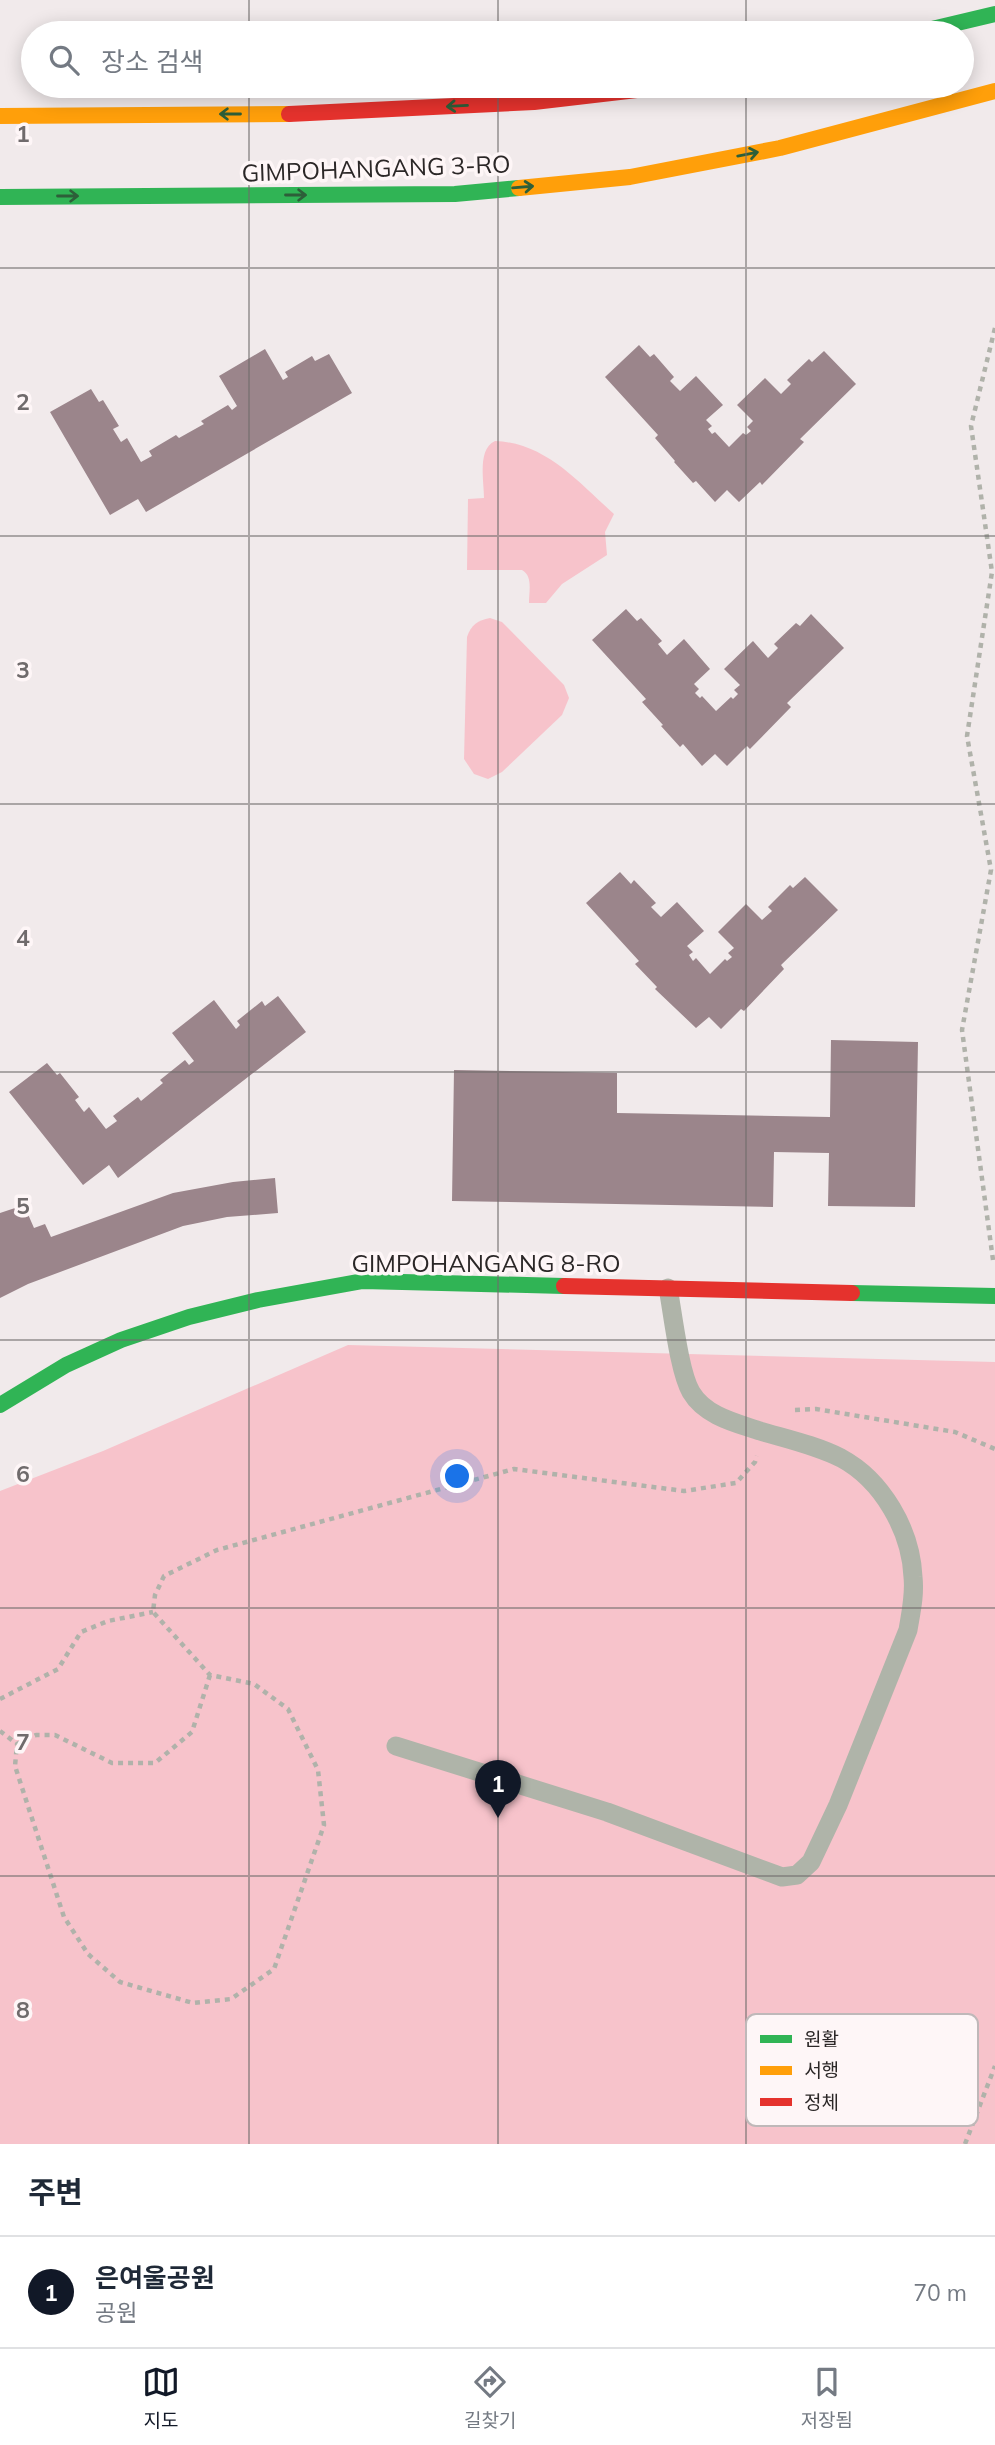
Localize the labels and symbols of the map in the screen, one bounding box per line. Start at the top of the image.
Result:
one-way arrow [446,100,469,113]
one-way arrow [219,107,242,121]
text: 1 [16,119,30,148]
one-way arrow [736,147,759,160]
street label: GIMPOHANGANG 3-RO [241,148,511,188]
one-way arrow [511,180,534,193]
one-way arrow [284,188,307,201]
one-way arrow [56,189,79,203]
text: 2 [16,387,30,416]
text: 3 [16,655,30,684]
text: 4 [16,923,30,952]
text: 5 [16,1191,30,1220]
street label: GIMPOHANGANG 8-RO [352,1248,620,1278]
text: 6 [16,1459,30,1488]
your location [440,1459,474,1493]
text: 7 [16,1727,30,1756]
pin: 1 [475,1760,521,1818]
text: 8 [16,1995,30,2024]
legend [746,2014,978,2126]
text: 원활 [804,2027,839,2051]
text: 서행 [804,2058,839,2082]
text: 정체 [804,2090,839,2114]

